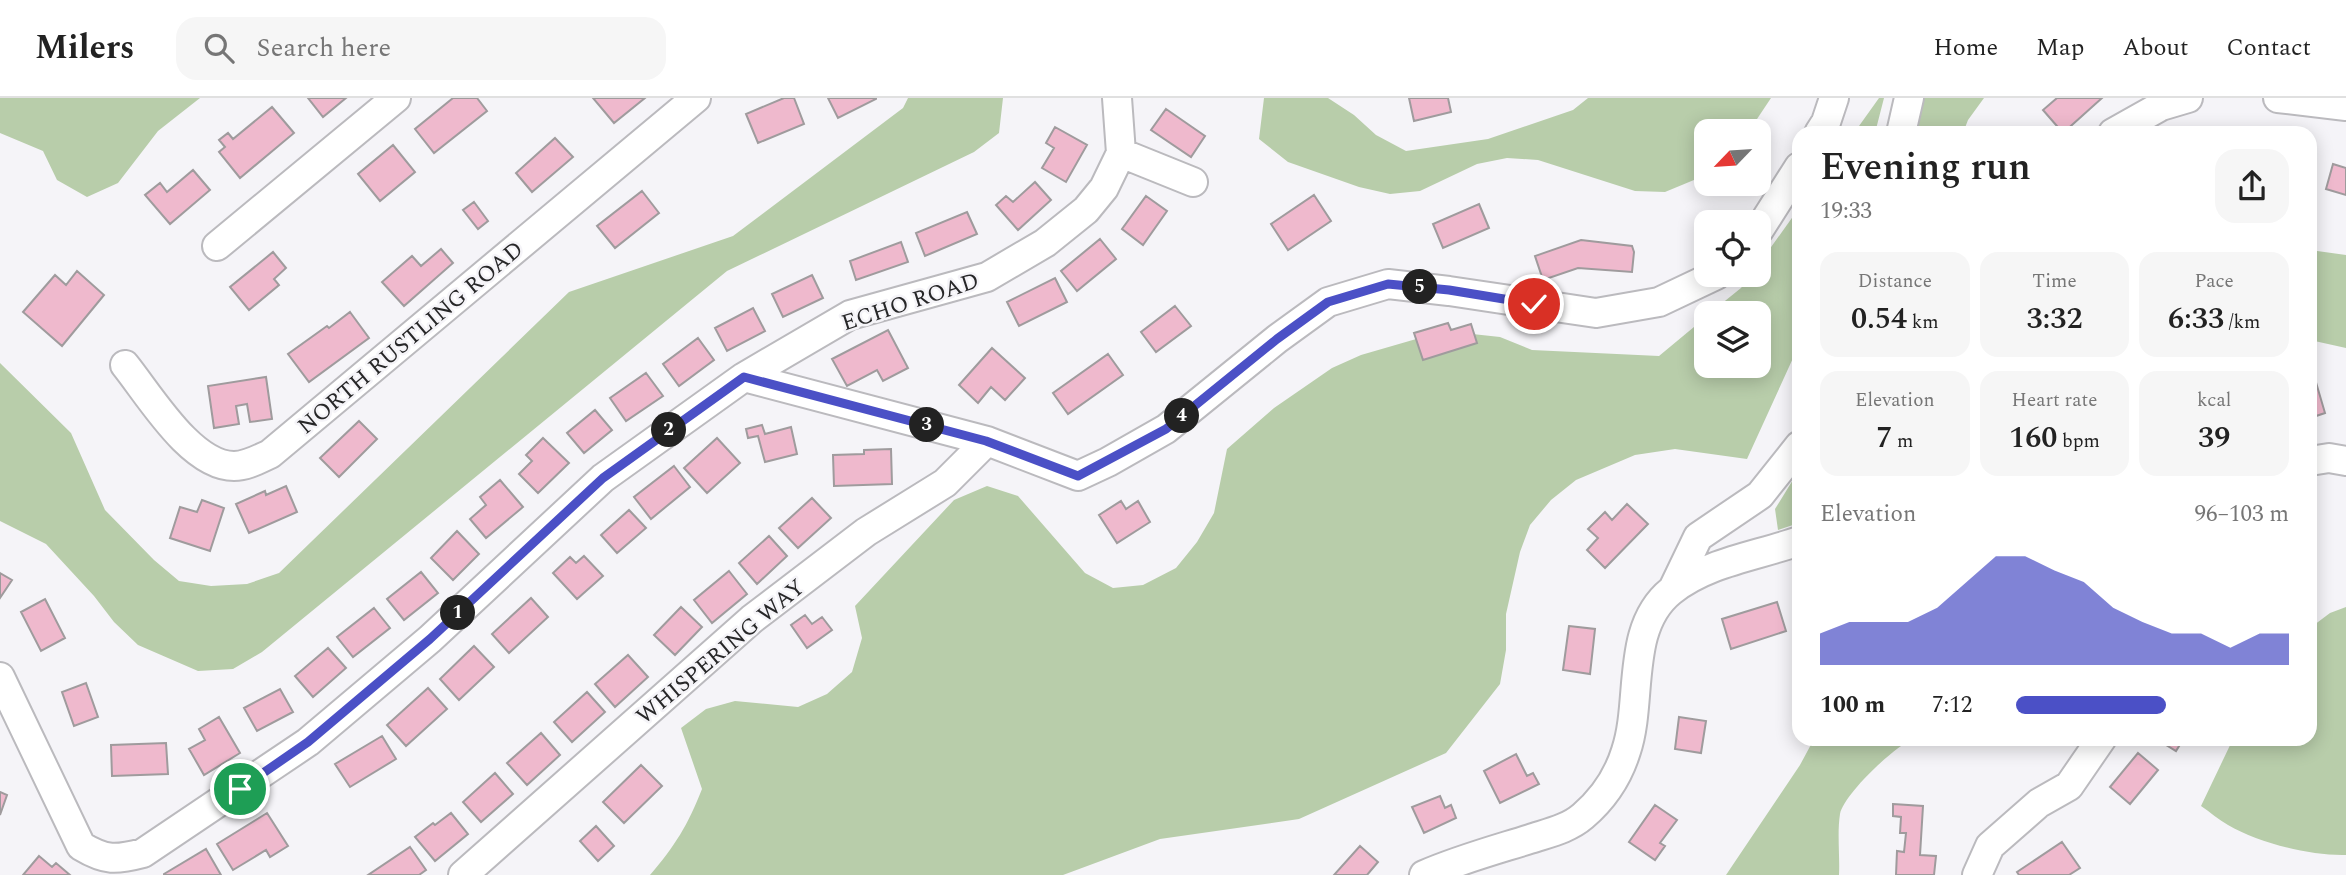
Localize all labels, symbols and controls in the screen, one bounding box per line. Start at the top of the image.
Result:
search box [176,17,666,80]
text: Milers [35,23,134,73]
text: Search here [256,28,391,68]
icon: search [200,29,238,67]
text: Home [1933,30,1998,66]
text: Map [2036,30,2084,66]
text: About [2122,30,2188,66]
text: Contact [2226,30,2311,66]
north arrow [1694,119,1771,196]
map controls [1694,119,1771,378]
text: Evening run [1820,139,2031,197]
button: share [2215,149,2289,223]
text: 19:33 [1820,194,1872,229]
button: locate [1694,210,1771,287]
street label: NORTH RUSTLING ROAD [290,233,532,443]
street label: ECHO ROAD [837,264,984,341]
text: Distance [1858,267,1932,296]
text: Time [2032,267,2077,296]
text: Pace [2194,267,2234,296]
pin: 5 [1402,270,1438,304]
text: 5 [1414,272,1425,301]
pin [1504,274,1564,334]
icon: check [1515,285,1553,323]
text: 0.54 [1851,296,1907,342]
text: 3:32 [2026,296,2083,342]
text: 6:33 [2168,296,2224,342]
button: layers [1694,301,1771,378]
text: km [1907,308,1939,337]
text: /km [2224,308,2260,337]
text: Elevation [1855,386,1935,415]
text: Heart rate [2012,386,2097,415]
text: kcal [2197,386,2231,415]
pin: 4 [1164,398,1200,434]
text: 4 [1176,401,1187,430]
pin: 3 [909,408,944,442]
text: 3 [921,410,932,439]
pin: 2 [652,412,686,448]
text: 2 [663,415,674,444]
text: 7 [1876,415,1892,461]
text: 160 [2009,415,2057,461]
text: 39 [2198,415,2230,461]
text: m [1892,427,1913,456]
text: bpm [2057,427,2100,456]
text: Elevation [1820,497,1916,532]
text: 96–103 m [2194,497,2289,532]
street label: WHISPERING WAY [629,571,813,734]
pin: 1 [440,596,476,630]
text: 1 [452,598,463,627]
text: 100 m [1820,688,1885,723]
text: 7:12 [1932,688,1972,723]
pin [210,759,270,819]
icon: arrive [221,770,259,808]

